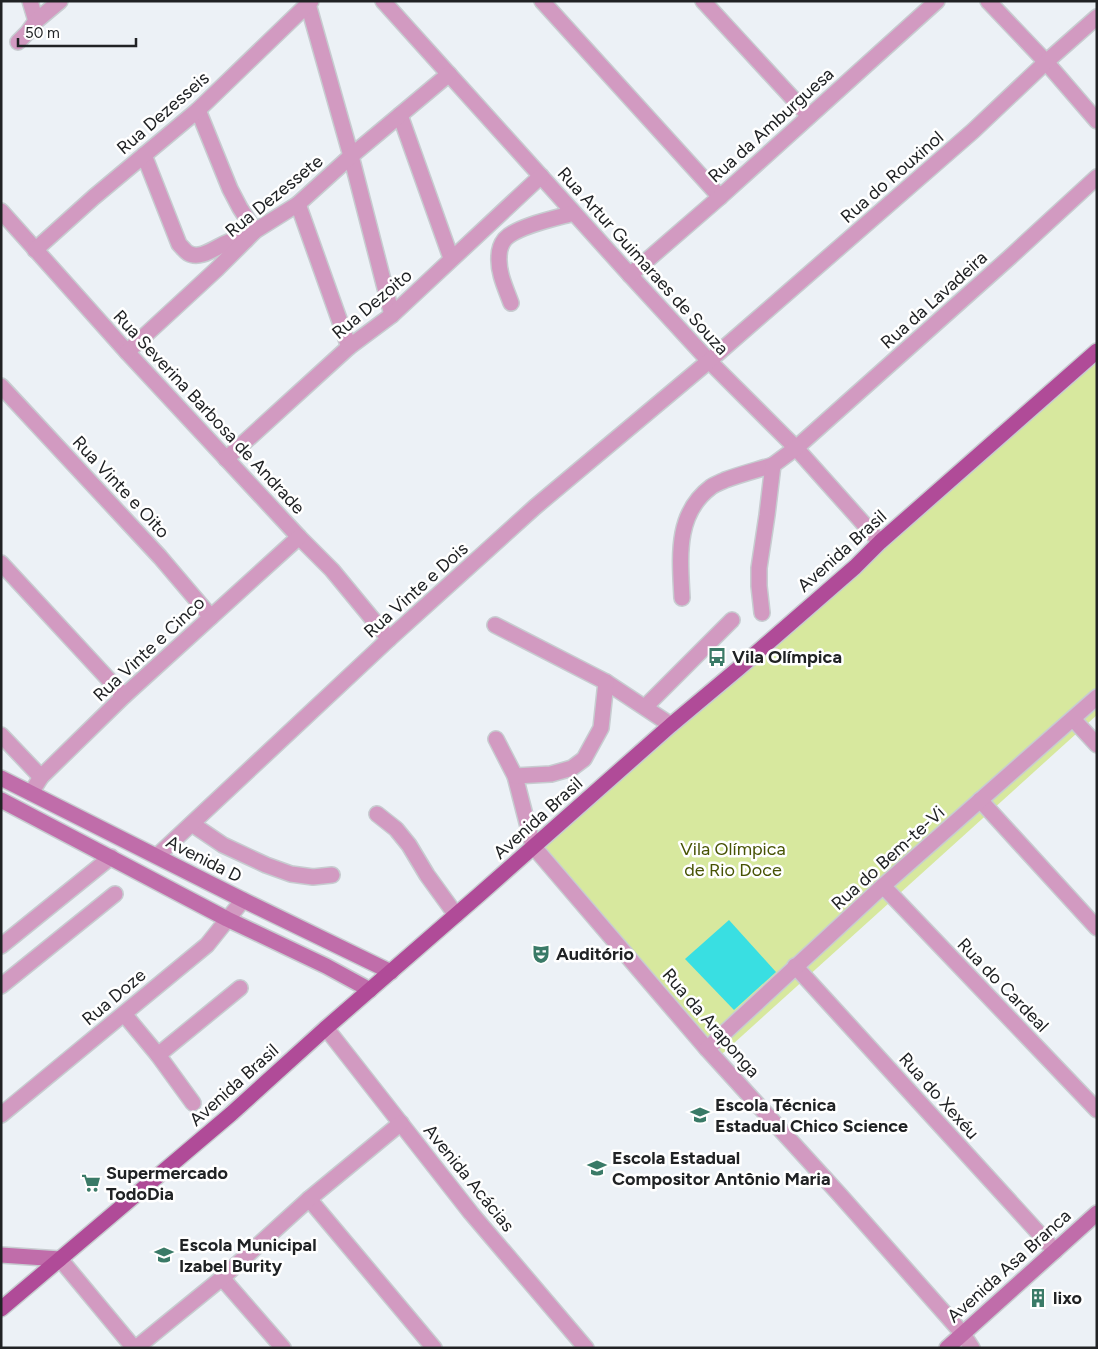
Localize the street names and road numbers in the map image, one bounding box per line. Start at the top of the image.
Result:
street label: Rua da Amburguesa [704,63,838,187]
street label: Rua Dezesseis [112,67,214,159]
street label: Rua do Rouxinol [836,126,948,228]
street label: Rua Dezessete [221,150,327,242]
street label: Rua Artur Guimaraes de Souza [553,162,733,360]
street label: Rua da Lavadeira [876,246,992,354]
street label: Rua Dezoito [327,264,417,344]
street label: Rua Severina Barbosa de Andrade [109,305,310,519]
street label: Rua Vinte e Oito [68,431,174,543]
street label: Avenida Brasil [793,505,891,597]
street label: Rua Vinte e Dois [359,538,473,642]
street label: Rua Vinte e Cinco [89,592,209,706]
street label: Avenida Brasil [489,772,587,864]
street label: Rua do Bem-te-Vi [827,801,949,915]
street label: Avenida D [163,831,245,887]
street label: Rua do Cardeal [953,933,1053,1037]
street label: Rua Doze [78,964,150,1030]
street label: Rua da Araponga [658,964,764,1082]
street label: Avenida Brasil [185,1039,283,1131]
street label: Rua do Xexéu [894,1048,984,1144]
street label: Avenida Acácias [419,1120,519,1236]
street label: Avenida Asa Branca [943,1205,1075,1327]

